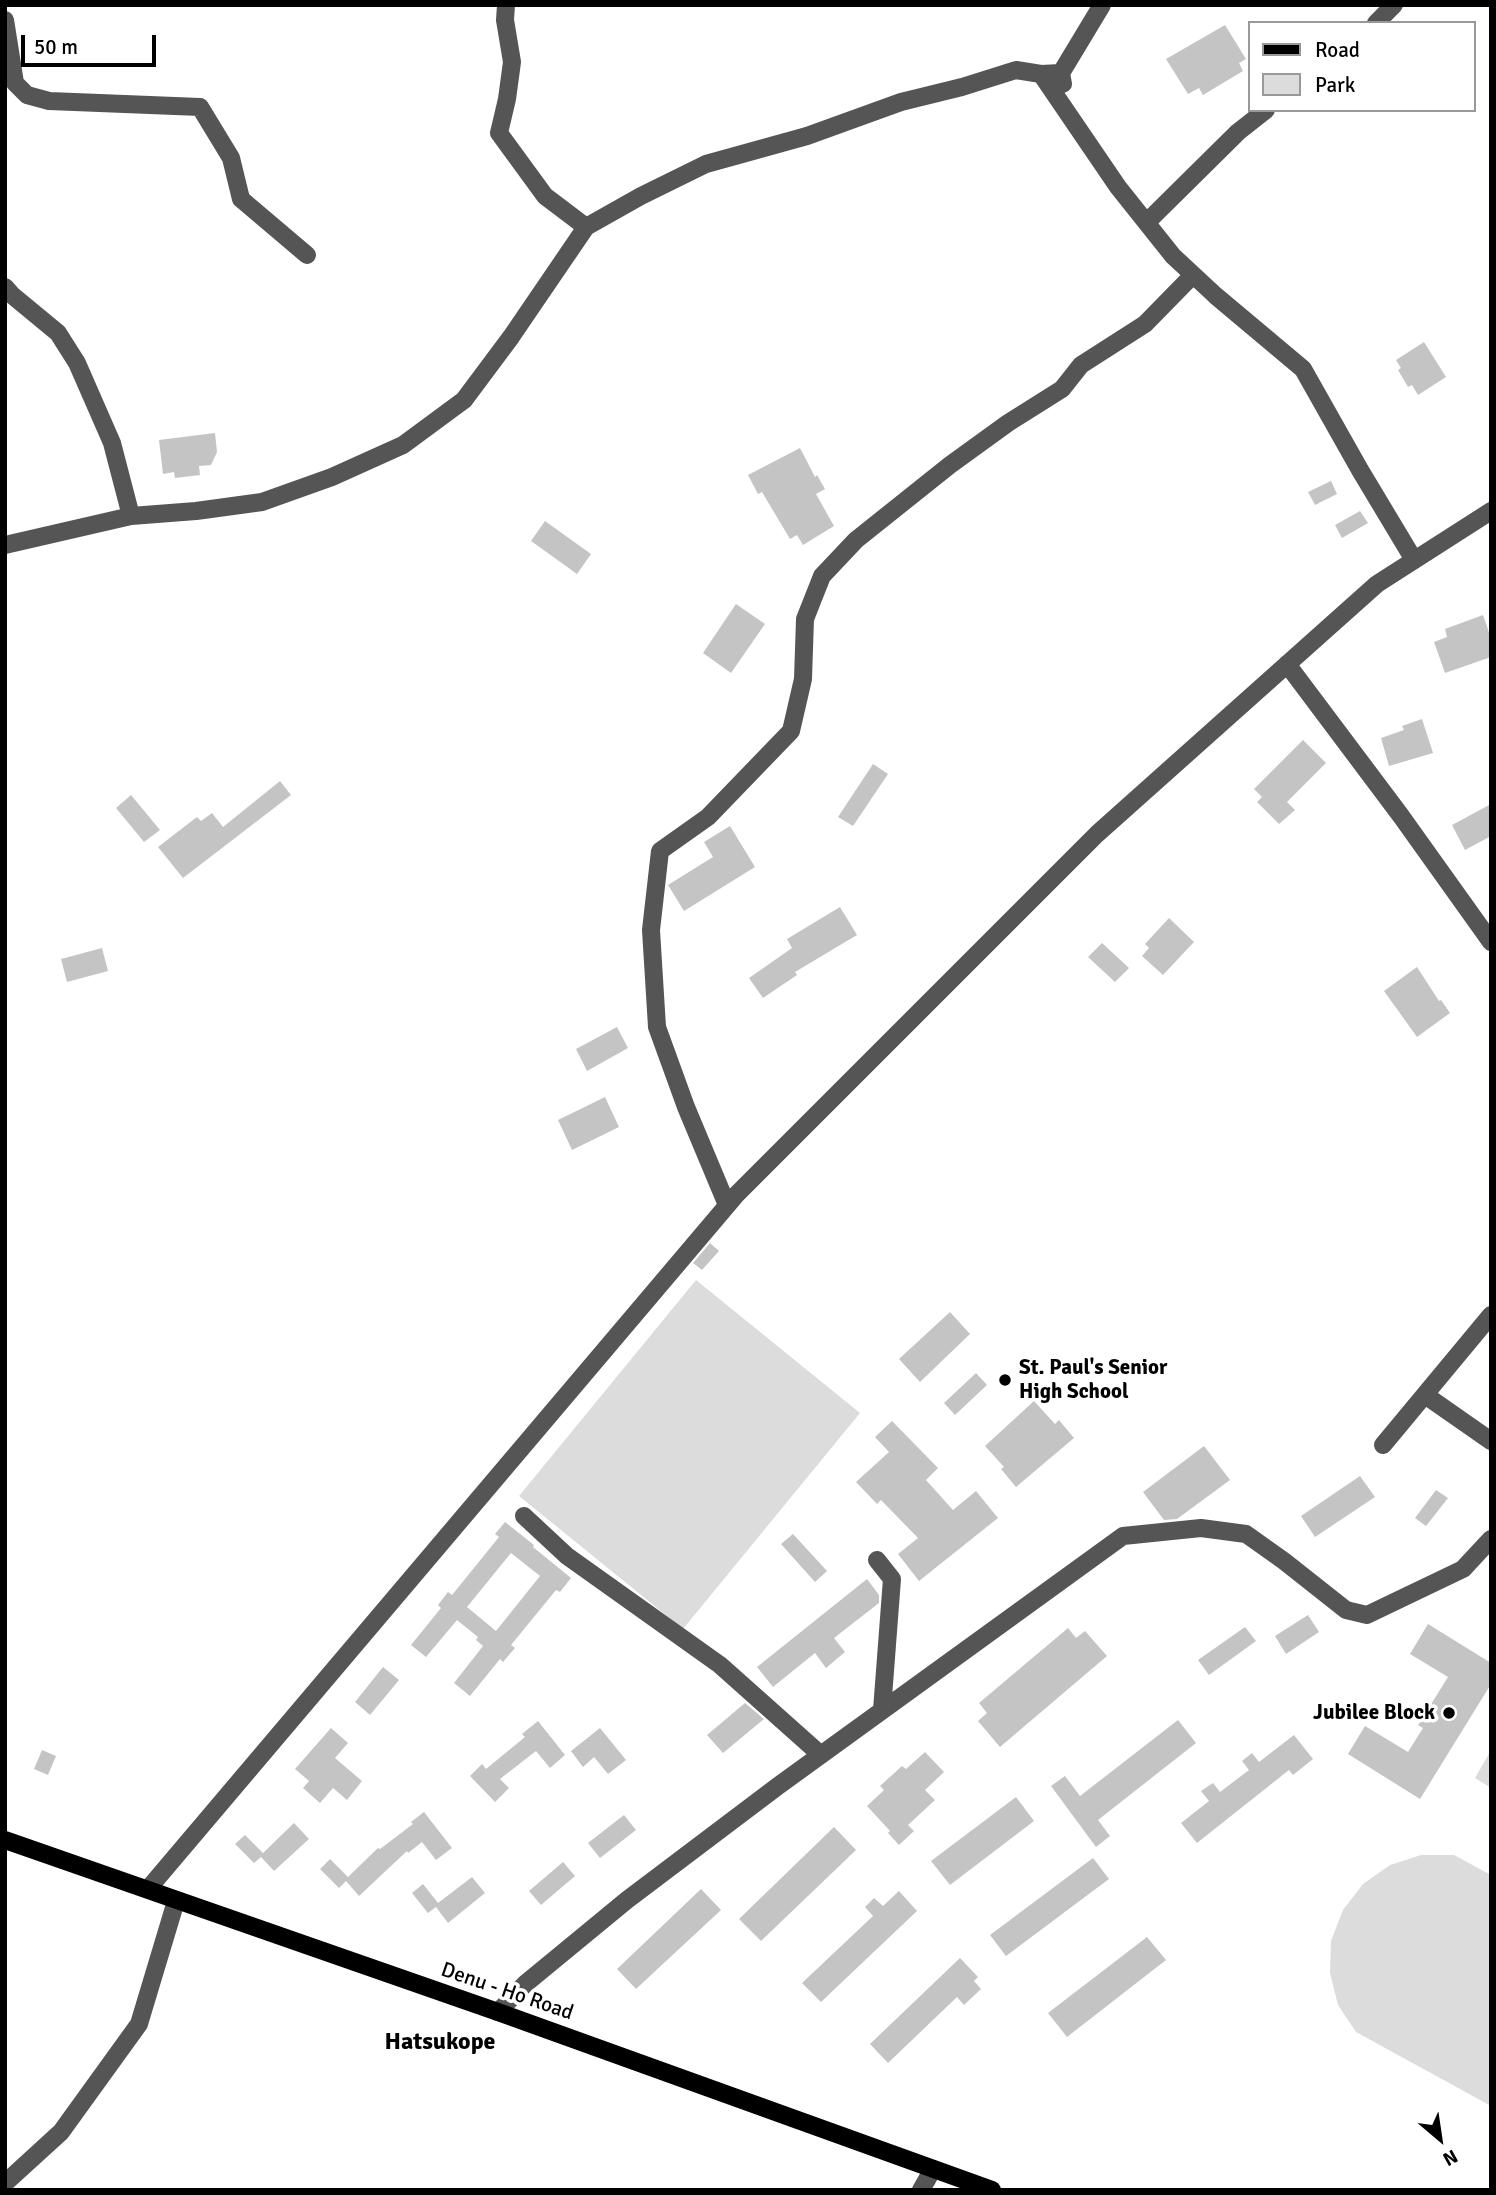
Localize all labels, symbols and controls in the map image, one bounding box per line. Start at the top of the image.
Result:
scale bar [24,21,159,65]
legend [1248,21,1475,112]
text: 50 m [34,34,78,60]
text: Road [1315,37,1360,63]
text: Park [1315,72,1355,98]
place label: St. Paul's Senior High School [1019,1355,1167,1405]
marker: St. Paul's Senior High School [997,1372,1013,1388]
place label: Jubilee Block [1313,1700,1435,1726]
marker: Jubilee Block [1441,1705,1457,1721]
street label: Denu - Ho Road [438,1958,576,2026]
district label: Hatsukope [385,2029,495,2057]
north arrow [1405,2104,1475,2174]
text: N [1439,2144,1462,2171]

